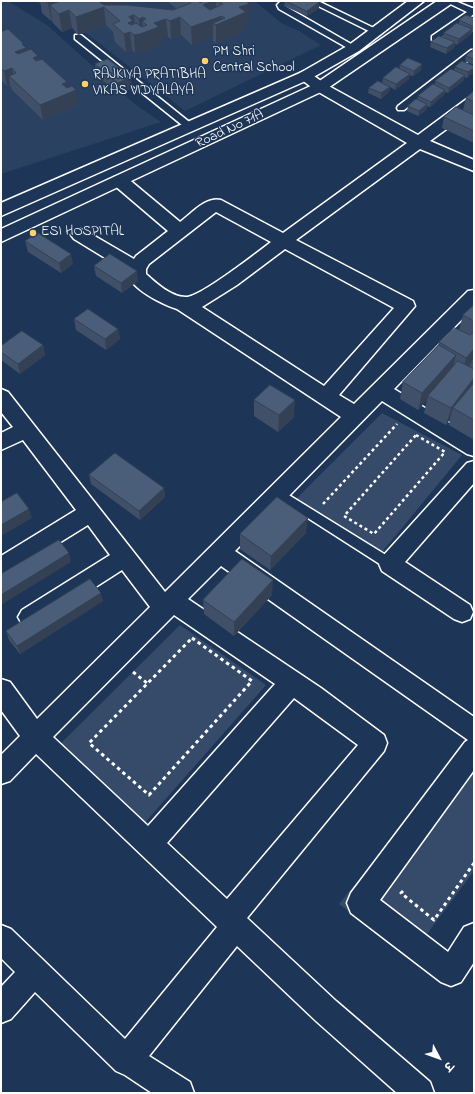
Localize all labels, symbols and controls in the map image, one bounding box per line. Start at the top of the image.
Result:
place label: PM Shri Central School [213,45,295,78]
marker: PM Shri Central School [200,56,210,66]
place label: RAJKIYA PRATIBHA VIKAS VIDYALAYA [93,68,206,100]
marker: RAJKIYA PRATIBHA VIKAS VIDYALAYA [80,79,90,89]
street label: Road No 71A [193,107,267,153]
place label: ESI HOSPITAL [41,225,124,241]
marker: ESI HOSPITAL [28,228,38,238]
north arrow [419,1038,459,1078]
text: उ [440,1058,457,1074]

